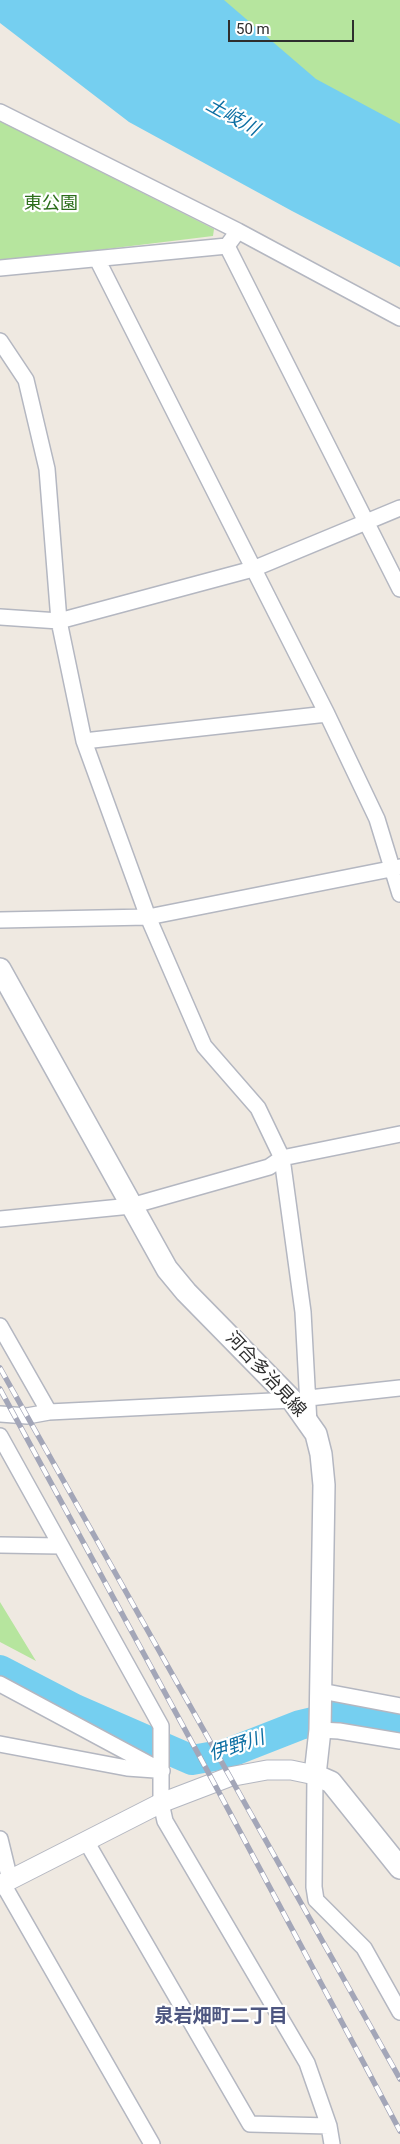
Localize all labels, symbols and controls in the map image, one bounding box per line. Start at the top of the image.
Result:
scale bar [230,10,356,42]
text: 50 m [236,20,270,38]
water label: 土岐川 [202,94,262,142]
park label: 東公園 [24,193,78,215]
street label: 河合多治見線 [220,1328,310,1422]
water label: 伊野川 [206,1727,268,1767]
district label: 泉岩畑町二丁目 [155,2006,287,2028]

